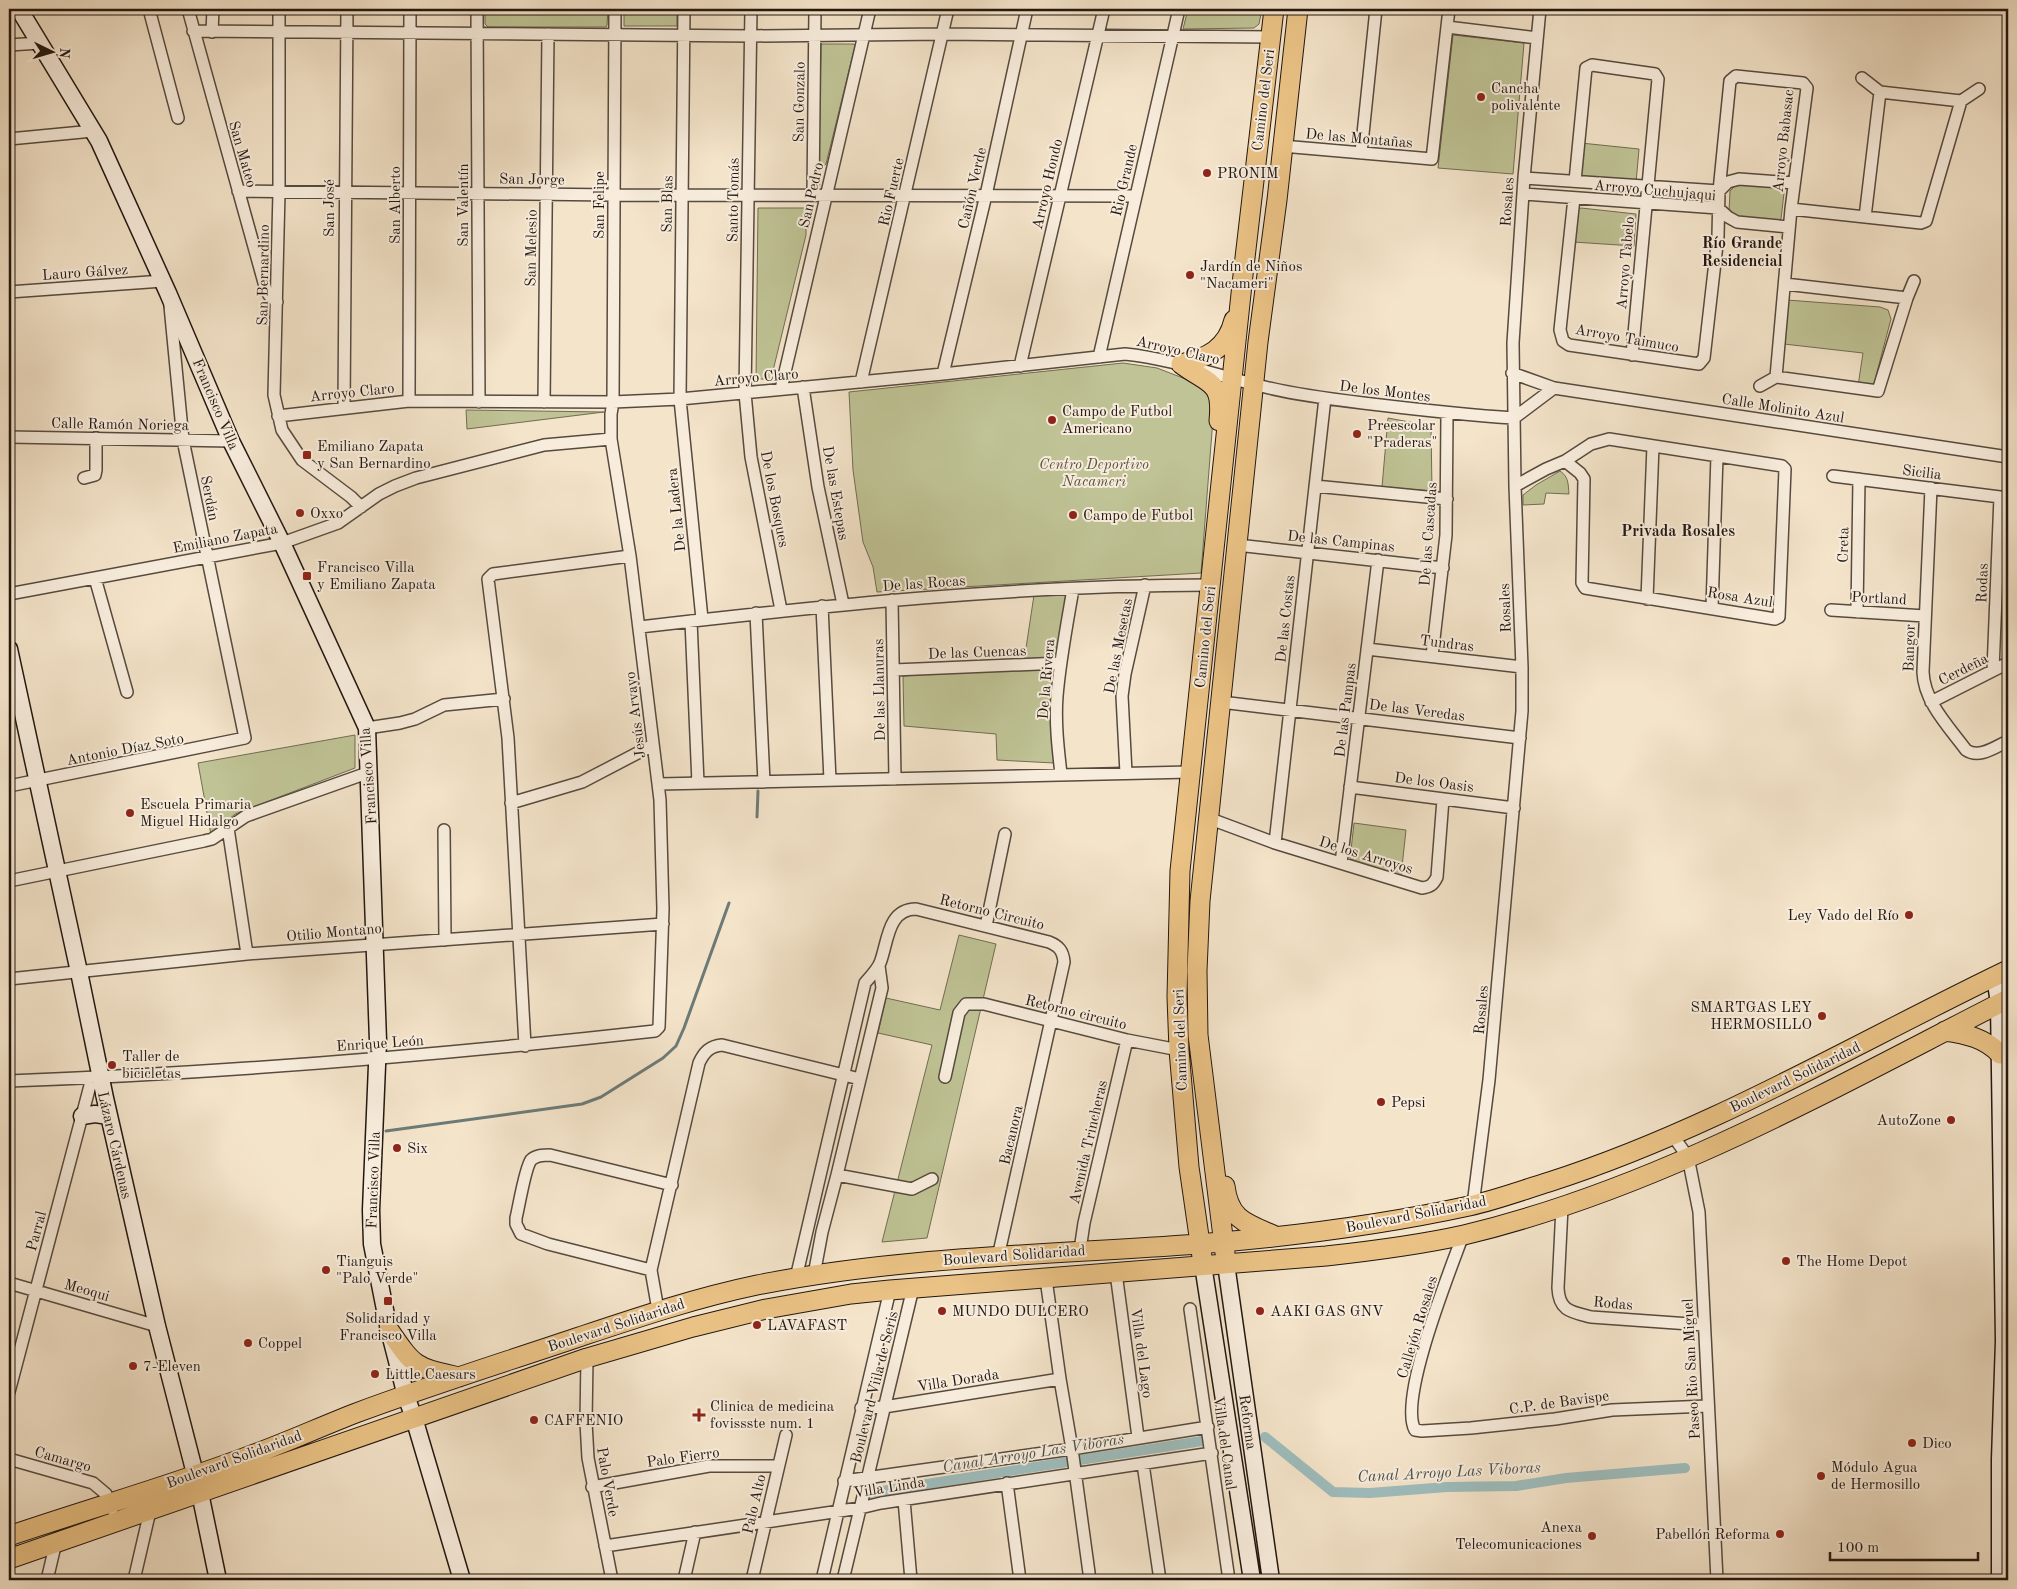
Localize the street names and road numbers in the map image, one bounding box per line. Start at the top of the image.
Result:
street label: Camino del Seri [1251,48,1278,152]
street label: San Gonzalo [792,61,809,143]
street label: Arroyo Babasac [1772,89,1797,193]
street label: San Mateo [225,119,258,189]
street label: De las Montañas [1305,127,1413,152]
street label: Arroyo Hondo [1031,137,1066,231]
street label: Rio Grande [1110,143,1141,218]
street label: Cañón Verde [957,146,990,231]
street label: Rio Fuerte [877,157,908,228]
street label: Santo Tomás [726,158,743,242]
street label: San Pedro [798,161,827,230]
street label: San Valentín [457,163,472,247]
street label: San Alberto [389,166,404,244]
street label: San Felipe [593,171,608,239]
street label: San Jorge [499,172,565,189]
street label: San Blas [661,175,676,233]
street label: Rosales [1499,177,1518,227]
street label: San José [323,179,338,237]
street label: Arroyo Cuchujaqui [1593,179,1717,204]
street label: San Melesio [524,209,541,287]
street label: Arroyo Tabelo [1615,216,1638,310]
street label: San Bernardino [256,224,273,326]
street label: Lauro Gálvez [42,263,129,284]
street label: Arroyo Taimuco [1574,323,1680,356]
street label: Arroyo Claro [1134,335,1221,368]
street label: Francisco Villa [189,357,241,453]
street label: Arroyo Claro [713,367,799,390]
street label: De los Montes [1338,379,1431,406]
street label: Arroyo Claro [309,382,395,405]
street label: Calle Molinito Azul [1720,392,1845,427]
street label: Calle Ramón Noriega [51,417,190,434]
street label: De las Estepas [819,445,850,542]
street label: De los Bosques [757,450,790,549]
street label: Sicilia [1901,464,1943,483]
street label: De la Ladera [666,467,689,553]
street label: Serdán [197,474,220,522]
street label: De las Cascadas [1418,481,1441,587]
street label: Emiliano Zapata [172,522,280,557]
street label: Creta [1837,526,1852,563]
street label: De las Campinas [1286,529,1395,556]
street label: Rodas [1975,563,1992,603]
street label: De las Rocas [882,574,966,595]
street label: De las Costas [1274,575,1299,664]
street label: Rosales [1498,583,1515,633]
street label: Camino del Seri [1194,585,1219,689]
street label: Rosa Azul [1706,586,1774,611]
street label: Portland [1851,591,1907,608]
street label: De las Mesetas [1103,597,1136,695]
street label: Bangor [1902,624,1919,672]
street label: Tundras [1419,634,1475,655]
street label: De la Rivera [1036,638,1059,720]
street label: De las Llanuras [872,639,889,741]
street label: De las Cuencas [928,644,1027,663]
street label: Cerdeña [1937,651,1991,689]
street label: De las Pampas [1333,662,1360,759]
street label: Jesús Arvayo [624,671,649,759]
street label: De las Veredas [1368,698,1466,725]
street label: Francisco Villa [359,726,380,825]
street label: Antonio Díaz Soto [65,732,185,769]
street label: De los Oasis [1393,771,1474,796]
street label: De los Arroyos [1317,835,1414,878]
street label: Retorno Circuito [938,893,1046,934]
street label: Otilio Montano [286,922,383,945]
street label: Rosales [1473,985,1492,1035]
street label: Camino del Seri [1172,988,1191,1091]
street label: Retorno circuito [1023,994,1128,1033]
street label: Enrique León [336,1034,424,1055]
street label: Boulevard Solidaridad [1728,1040,1863,1116]
street label: Avenida Trincheras [1068,1079,1111,1206]
street label: Lázaro Cárdenas [94,1090,133,1200]
street label: Bacanora [998,1103,1027,1167]
street label: Francisco Villa [365,1130,384,1229]
street label: Boulevard Solidaridad [1345,1194,1488,1236]
street label: Parral [25,1210,50,1253]
street label: Boulevard Solidaridad [942,1244,1086,1269]
street label: Callejón Rosales [1396,1274,1441,1381]
street label: Meoqui [62,1278,111,1305]
street label: Rodas [1592,1295,1633,1314]
street label: Boulevard Solidaridad [546,1297,687,1356]
street label: Paseo Rio San Miguel [1681,1298,1704,1440]
street label: Villa del Lago [1127,1307,1154,1399]
street label: Boulevard Viila de Seris [849,1310,902,1465]
street label: Villa Dorada [916,1368,1001,1395]
street label: C.P. de Bavispe [1508,1389,1610,1418]
street label: Reforma [1235,1394,1258,1451]
street label: Villa del Canal [1209,1395,1238,1491]
street label: Boulevard Solidaridad [165,1429,304,1492]
street label: Camargo [32,1445,93,1476]
street label: Palo Verde [593,1446,620,1518]
street label: Palo Fierro [646,1446,721,1471]
street label: Palo Alto [741,1473,770,1536]
street label: Villa Linda [852,1475,927,1502]

